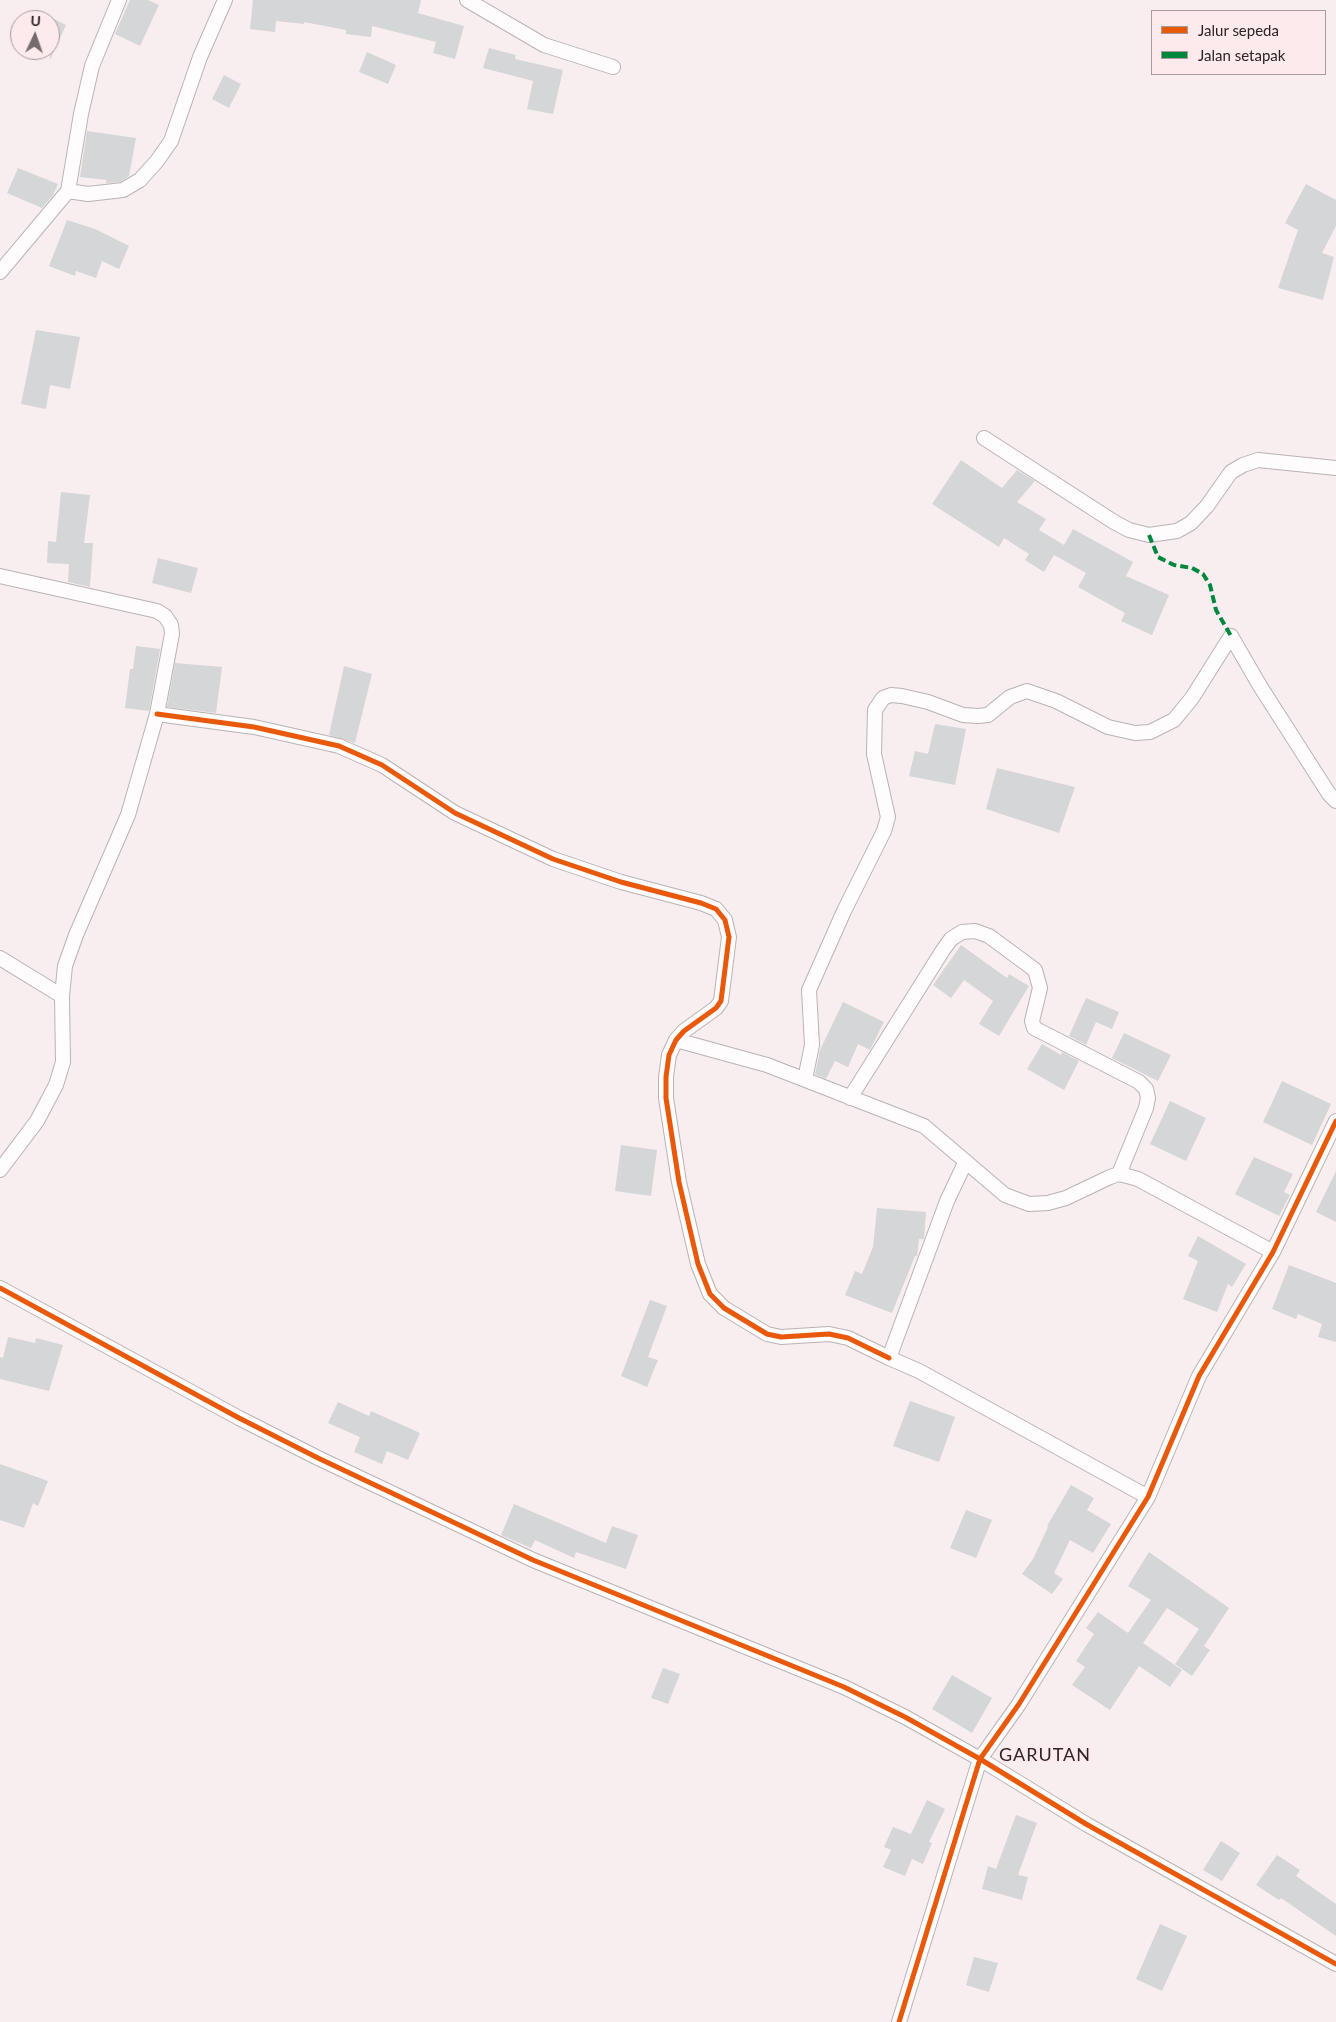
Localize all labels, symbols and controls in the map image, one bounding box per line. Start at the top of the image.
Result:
north arrow [10,10,60,60]
legend [1151,10,1326,75]
text: U [30,12,41,29]
text: Jalur sepeda [1198,21,1279,39]
text: Jalan setapak [1198,46,1285,64]
district label: GARUTAN [998,1744,1092,1766]

